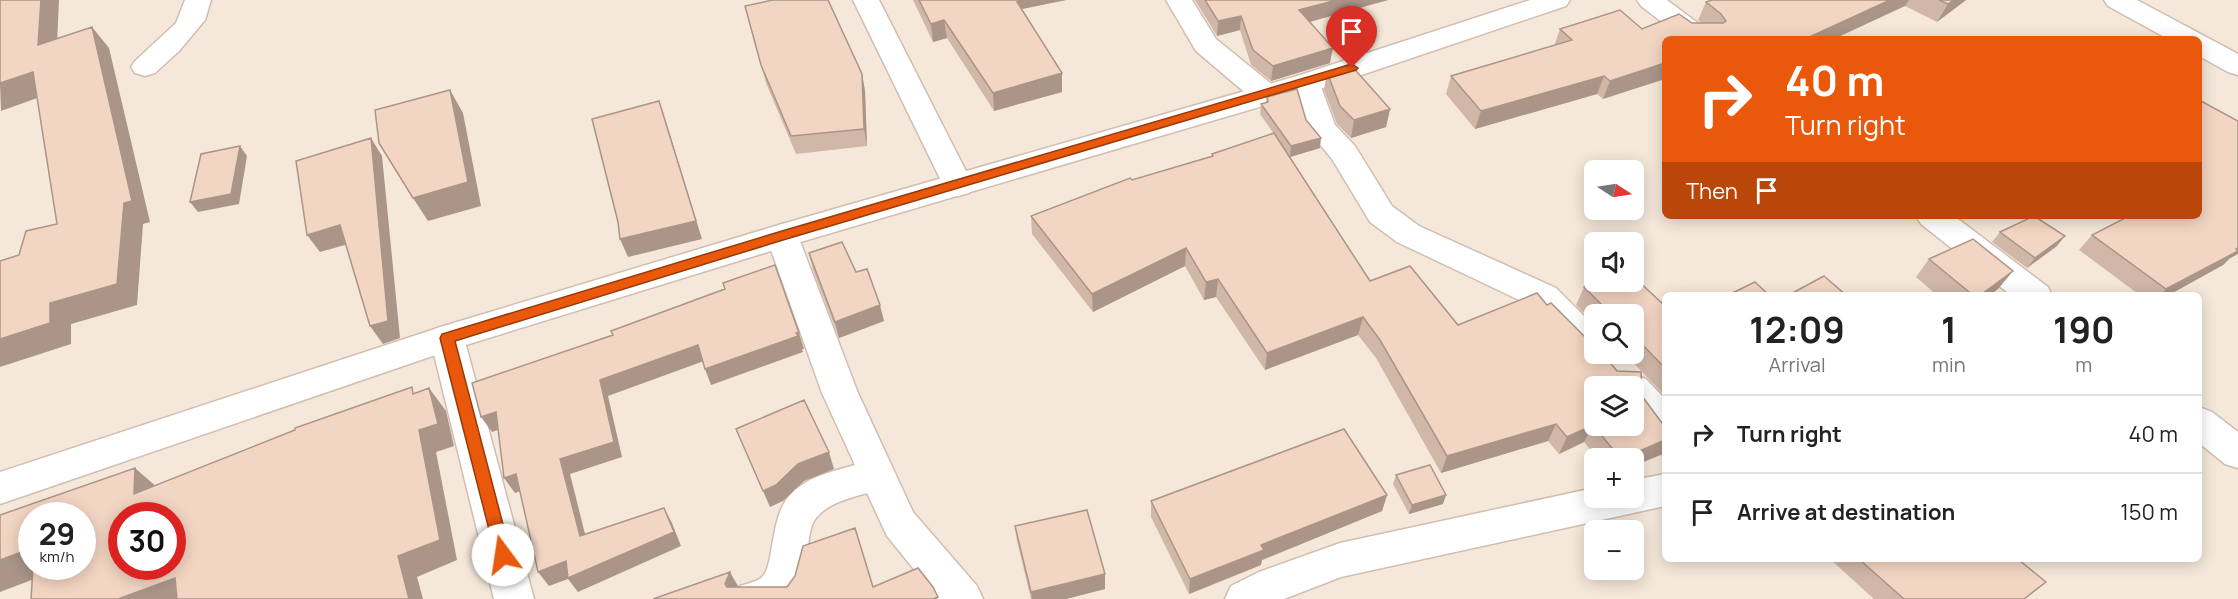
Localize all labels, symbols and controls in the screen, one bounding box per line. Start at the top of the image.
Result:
pin [1326,6,1377,68]
icon: arrive [1335,15,1368,48]
text: 40 m [1785,51,1884,109]
icon: right [1686,60,1764,138]
text: Turn right [1785,106,1906,143]
north arrow [1584,160,1644,220]
map controls [1584,160,1644,580]
icon: arrive [1750,174,1783,207]
text: Then [1686,176,1738,206]
button: sound [1584,232,1644,292]
button: search [1584,304,1644,364]
text: 12:09 [1749,305,1845,354]
text: 1 [1941,305,1957,354]
text: 190 [2053,305,2115,354]
text: Arrival [1769,351,1826,378]
text: min [1932,351,1966,378]
text: m [2075,351,2092,378]
button: layers [1584,376,1644,436]
icon: right [1686,418,1719,451]
text: Turn right [1737,419,1842,449]
text: 40 m [2129,419,2178,449]
button: + [1584,448,1644,508]
icon: arrive [1686,496,1719,529]
text: Arrive at destination [1737,497,1955,527]
text: 150 m [2120,497,2178,527]
speed limit sign: 30 [108,502,186,580]
text: 29 [39,513,75,554]
button: − [1584,520,1644,580]
position arrow [471,523,535,587]
text: km/h [40,546,74,567]

